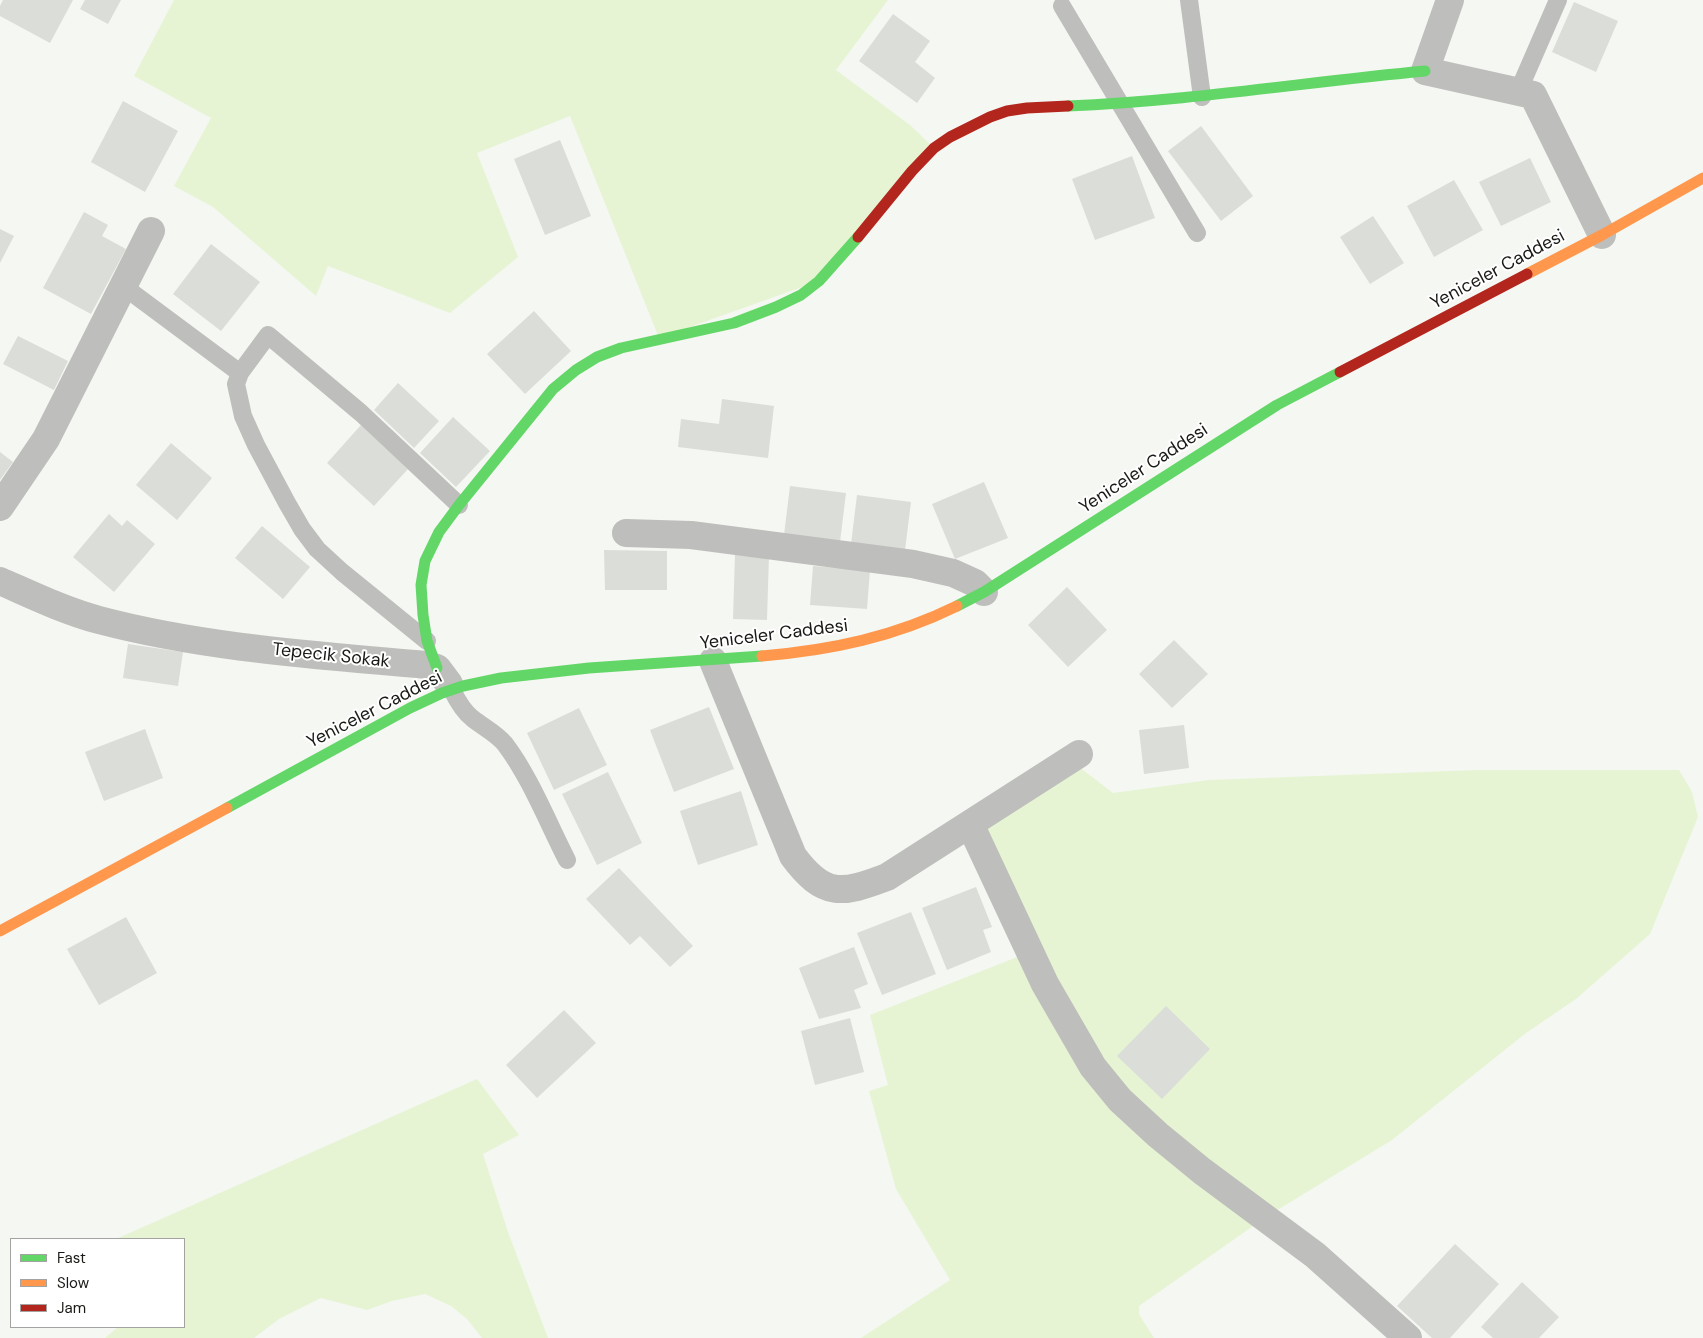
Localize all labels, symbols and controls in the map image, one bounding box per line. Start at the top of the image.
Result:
street label: Yeniceler Caddesi [1427,226,1569,314]
street label: Yeniceler Caddesi [1076,419,1212,519]
street label: Yeniceler Caddesi [699,615,849,655]
street label: Tepecik Sokak [271,639,391,673]
street label: Yeniceler Caddesi [304,667,446,753]
legend [10,1238,185,1328]
text: Fast [57,1248,86,1268]
text: Slow [57,1273,89,1293]
text: Jam [57,1298,86,1318]

